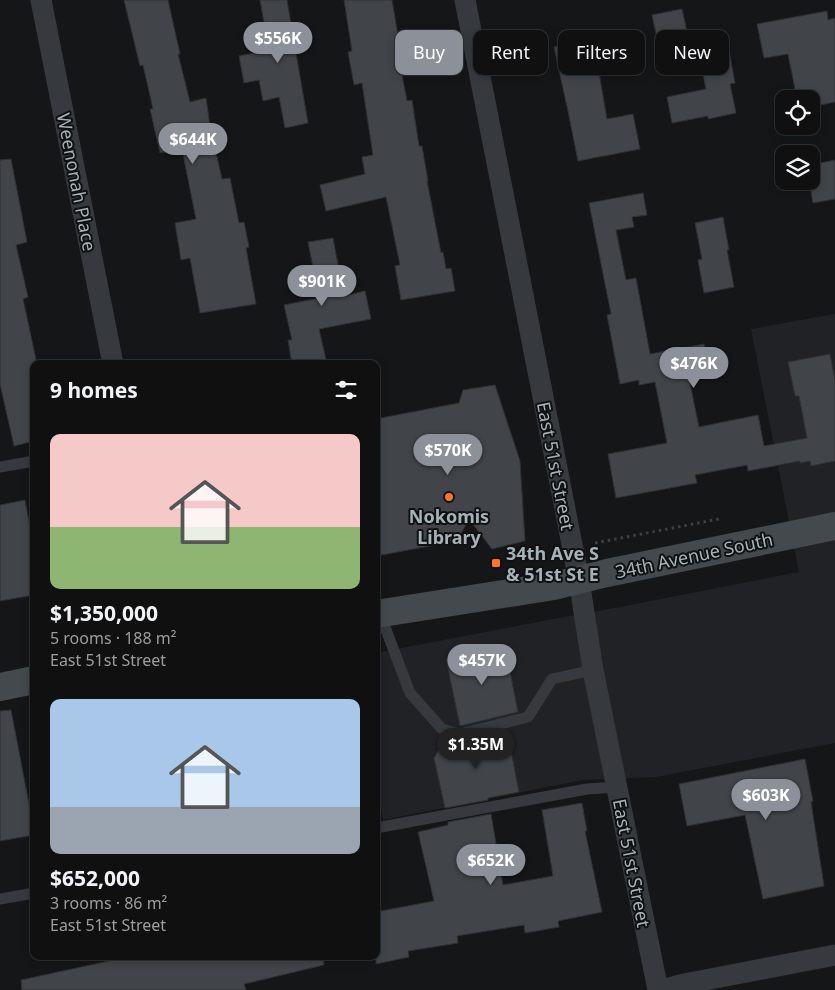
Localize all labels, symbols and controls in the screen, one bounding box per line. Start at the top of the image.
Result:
pin: $556K [243,22,313,64]
text: $556K [254,27,302,49]
chip: Buy [395,30,463,75]
chip: Rent [473,30,548,75]
chip: Filters [558,30,645,75]
chip: New [655,30,729,75]
map controls [775,90,820,190]
button: locate [775,90,820,135]
street label: Weenonah Place [52,111,102,253]
pin: $644K [158,122,228,165]
text: $644K [169,128,217,150]
button: layers [775,145,820,190]
pin: $901K [287,264,357,307]
text: $901K [298,270,346,292]
pin: $476K [659,346,729,389]
text: $476K [670,352,718,374]
text: 9 homes [50,376,138,404]
icon: filters [332,376,360,404]
street label: East 51st Street [532,400,580,533]
pin: $570K [413,434,483,476]
text: $570K [424,439,472,461]
icon: home [160,467,250,557]
marker: Nokomis Library [443,491,455,503]
place label: Nokomis Library [409,504,489,549]
street label: 34th Avenue South [613,527,775,583]
place label: 34th Ave S & 51st St E [506,541,599,586]
marker: 34th Ave S & 51st St E [490,557,502,569]
text: $1,350,000 [50,599,158,627]
text: 5 rooms · 188 m² [50,627,176,649]
pin: $457K [447,644,517,686]
text: East 51st Street [50,649,166,671]
text: $457K [458,649,506,671]
pin: $1.35M [435,728,517,770]
icon: home [160,732,250,822]
text: $1.35M [448,733,504,755]
pin: $603K [731,778,801,821]
text: $603K [742,784,790,806]
street label: East 51st Street [608,797,656,930]
pin: $652K [456,844,526,886]
text: $652K [467,849,515,871]
text: $652,000 [50,864,140,892]
text: 3 rooms · 86 m² [50,892,167,914]
text: East 51st Street [50,914,166,936]

